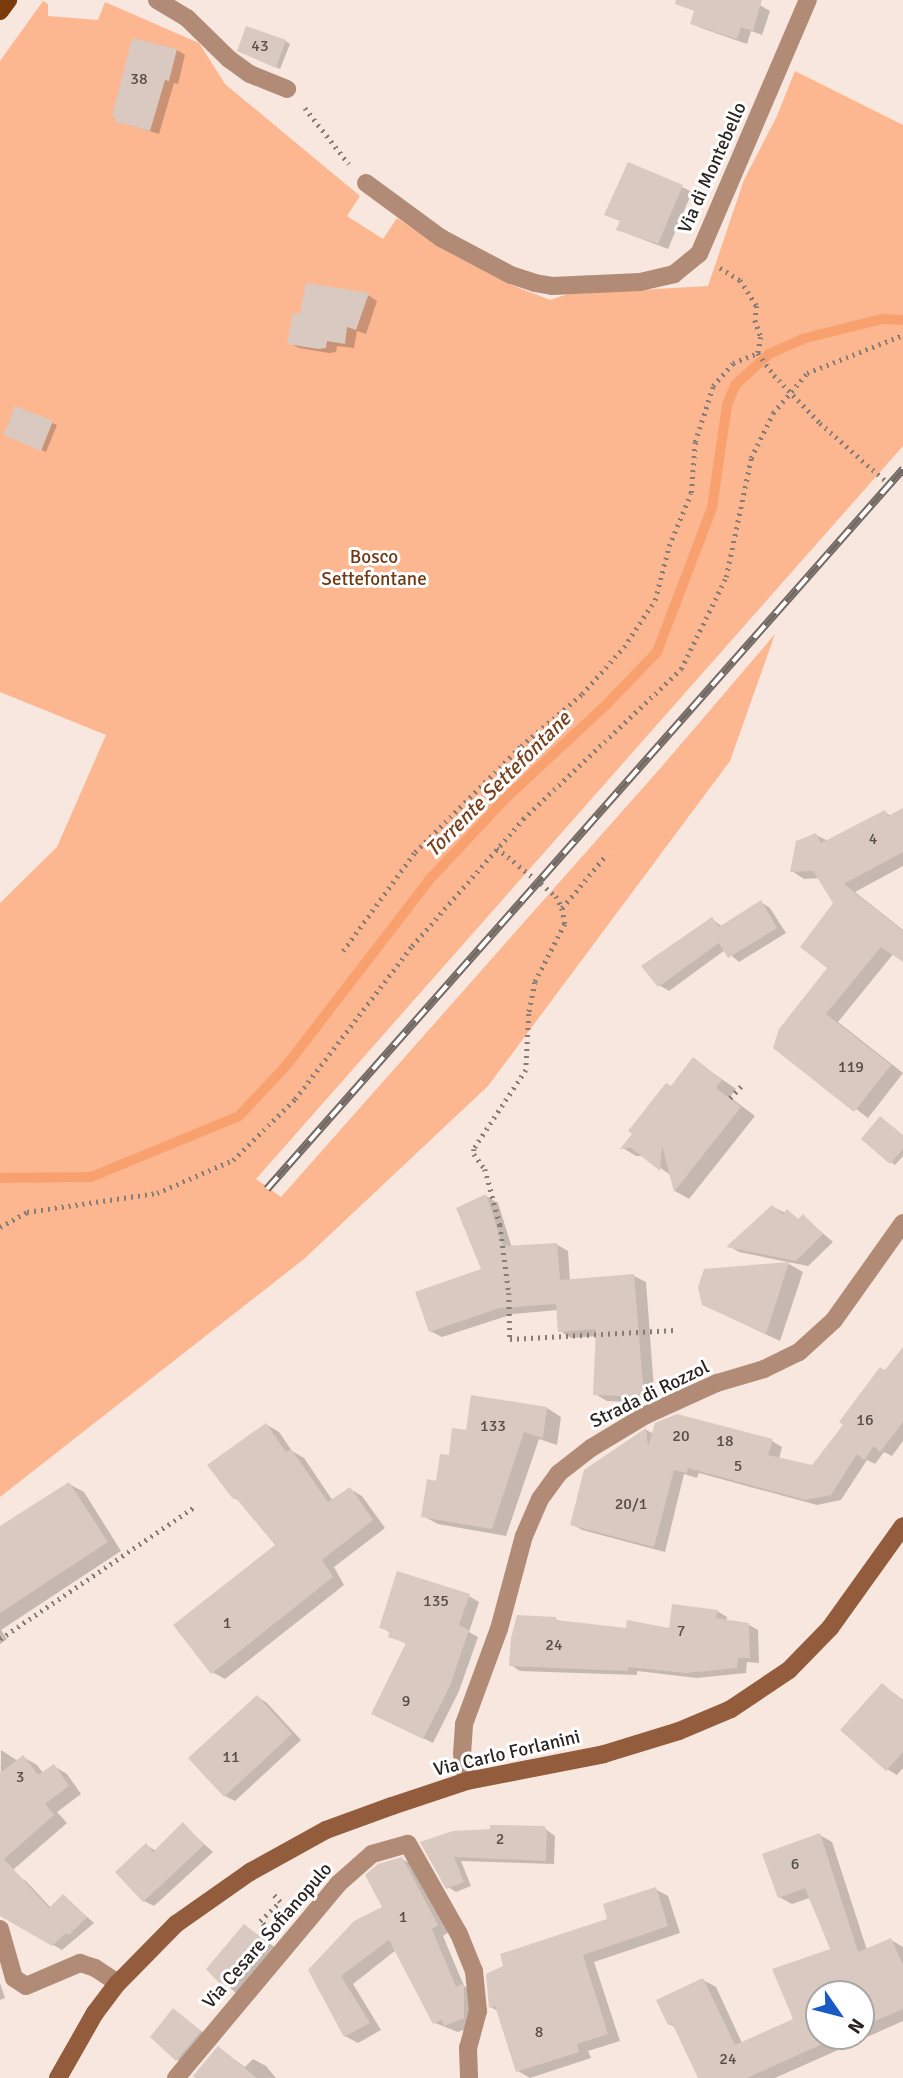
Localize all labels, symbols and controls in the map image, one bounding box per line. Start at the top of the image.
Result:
house number: 43 [251,36,269,56]
house number: 38 [130,69,148,89]
street label: Via di Montebello [674,99,752,237]
park label: Bosco Settefontane [321,547,427,591]
water label: Torrente Settefontane [420,706,576,862]
house number: 4 [869,829,877,849]
house number: 119 [838,1057,864,1077]
street label: Strada di Rozzol [587,1356,713,1434]
house number: 16 [856,1410,874,1430]
house number: 133 [480,1416,506,1436]
house number: 20 [672,1426,690,1446]
house number: 18 [716,1431,734,1451]
house number: 5 [734,1456,742,1476]
house number: 20/1 [615,1494,647,1514]
house number: 135 [423,1591,449,1611]
house number: 1 [223,1613,231,1633]
house number: 7 [677,1621,685,1641]
house number: 24 [545,1635,563,1655]
house number: 9 [402,1691,410,1711]
street label: Via Carlo Forlanini [431,1726,583,1782]
house number: 11 [222,1747,240,1767]
house number: 3 [16,1767,24,1787]
house number: 2 [496,1829,504,1849]
house number: 6 [791,1854,799,1874]
street label: Via Cesare Sofianopulo [198,1858,338,2014]
house number: 1 [399,1907,407,1927]
north arrow [805,1980,875,2050]
text: N [842,2014,869,2038]
house number: 8 [535,2022,543,2042]
house number: 24 [719,2049,737,2069]

